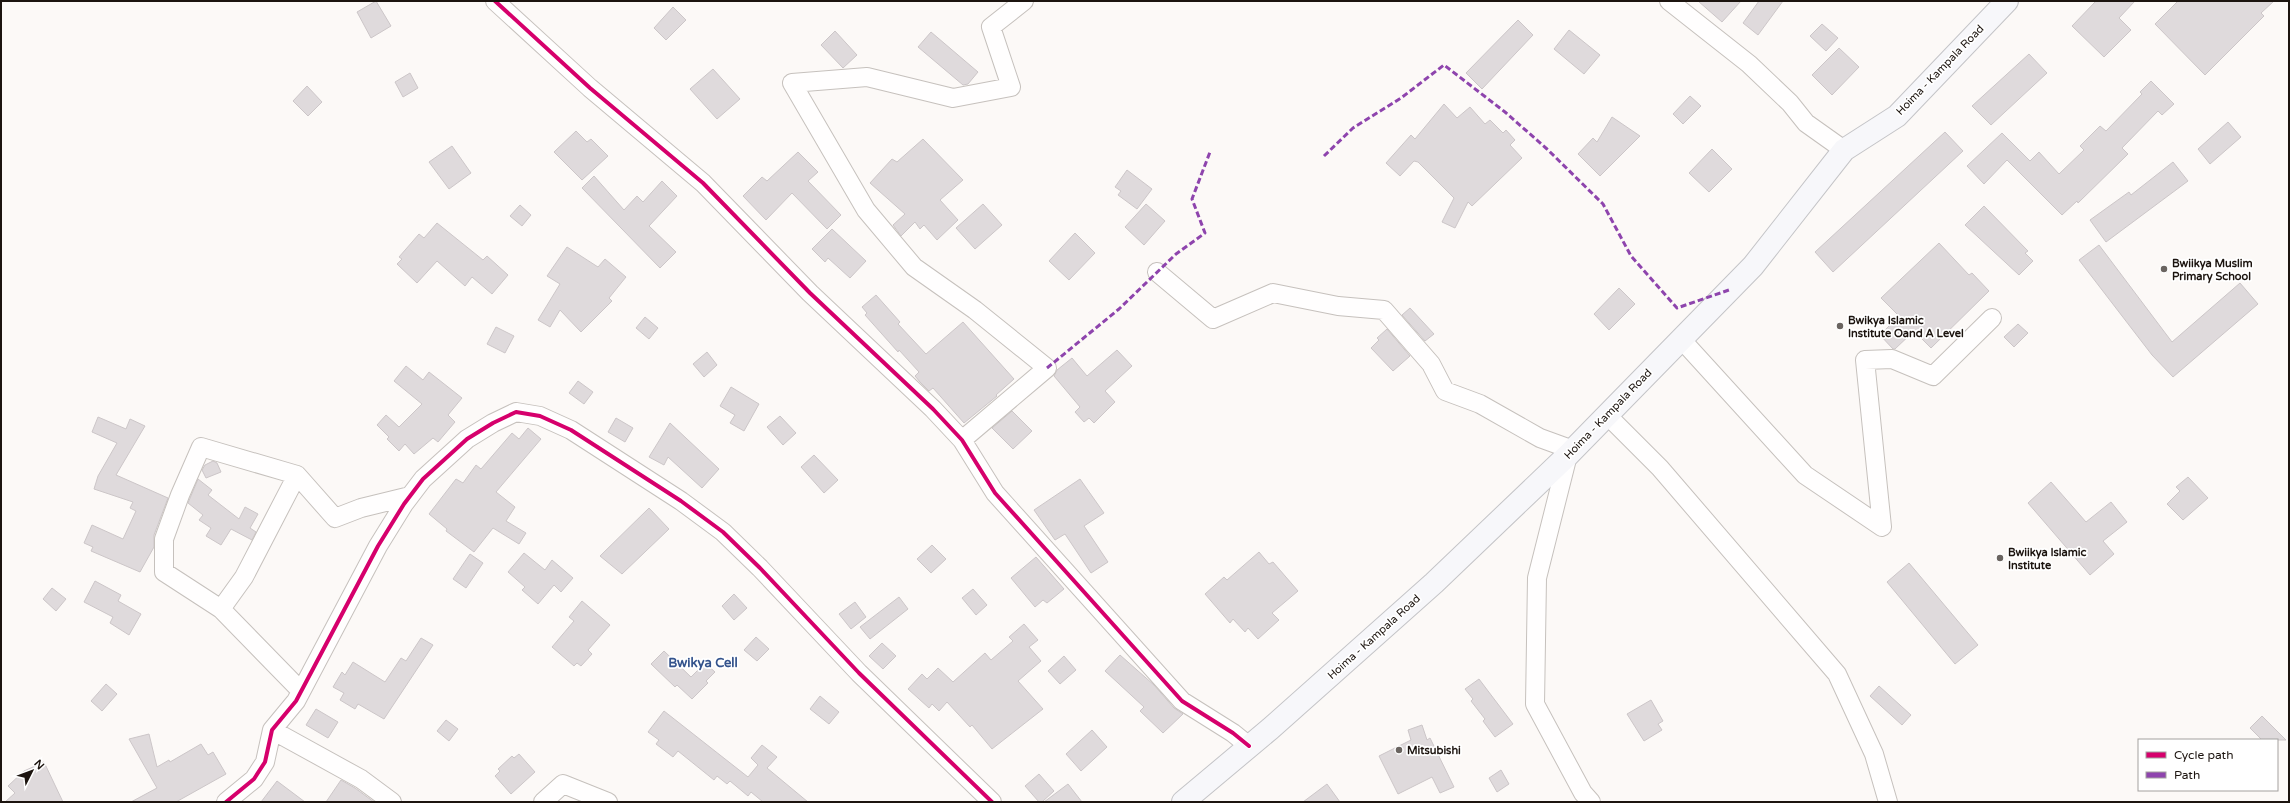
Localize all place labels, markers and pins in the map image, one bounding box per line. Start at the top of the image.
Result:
place label: Bwiikya Muslim Primary School [2172,257,2253,284]
marker: Bwiikya Muslim Primary School [2159,264,2169,274]
place label: Bwikya Islamic Institute Oand A Level [1848,314,1964,340]
marker: Bwikya Islamic Institute Oand A Level [1835,321,1845,331]
place label: Bwiikya Islamic Institute [2008,546,2087,572]
marker: Bwiikya Islamic Institute [1995,553,2005,563]
place label: Mitsubishi [1407,744,1461,757]
marker: Mitsubishi [1394,745,1404,755]

